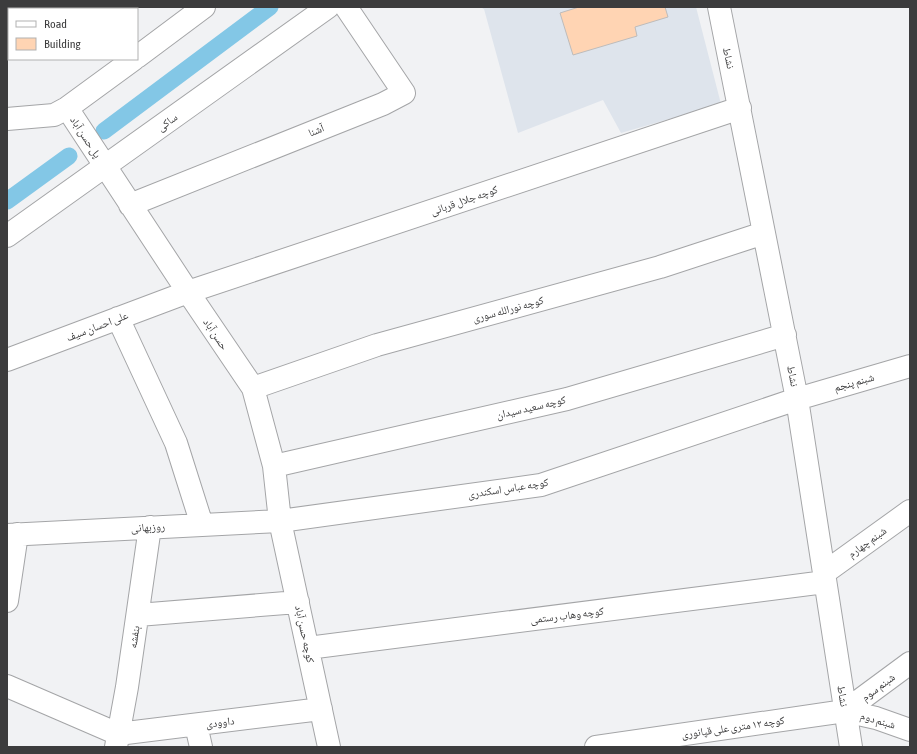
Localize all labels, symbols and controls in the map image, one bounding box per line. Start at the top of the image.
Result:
legend [8,8,138,60]
text: Road [44,17,67,31]
text: Building [44,37,82,51]
street label: نشاط [721,46,737,70]
street label: ساکی [155,111,180,134]
street label: پل حسن آباد [67,114,104,161]
street label: آشنا [306,121,326,139]
street label: کوچه جلال قربانی [429,183,500,218]
street label: کوچه نورالله سوری [471,294,546,325]
street label: علی احسان سیف [64,309,130,344]
street label: حسن آباد [200,316,231,353]
street label: نشاط [785,364,801,388]
street label: شبنم پنجم [833,371,876,395]
street label: کوچه سعید سیدان [495,393,568,422]
street label: کوچه عباس اسکندری [467,476,550,501]
street label: روزبهانی [131,520,165,535]
street label: شبنم چهارم [845,524,890,562]
street label: کوچه حسن آباد [292,604,317,664]
street label: کوچه وهاب رستمی [529,604,605,626]
street label: بنفشه [126,625,142,649]
street label: شبنم سوم [859,671,898,705]
street label: نشاط [835,684,851,708]
street label: شبنم دوم [858,709,897,733]
street label: داوودی [205,714,236,731]
street label: کوچه ۱۲ متری علی قپانوری [681,714,786,741]

